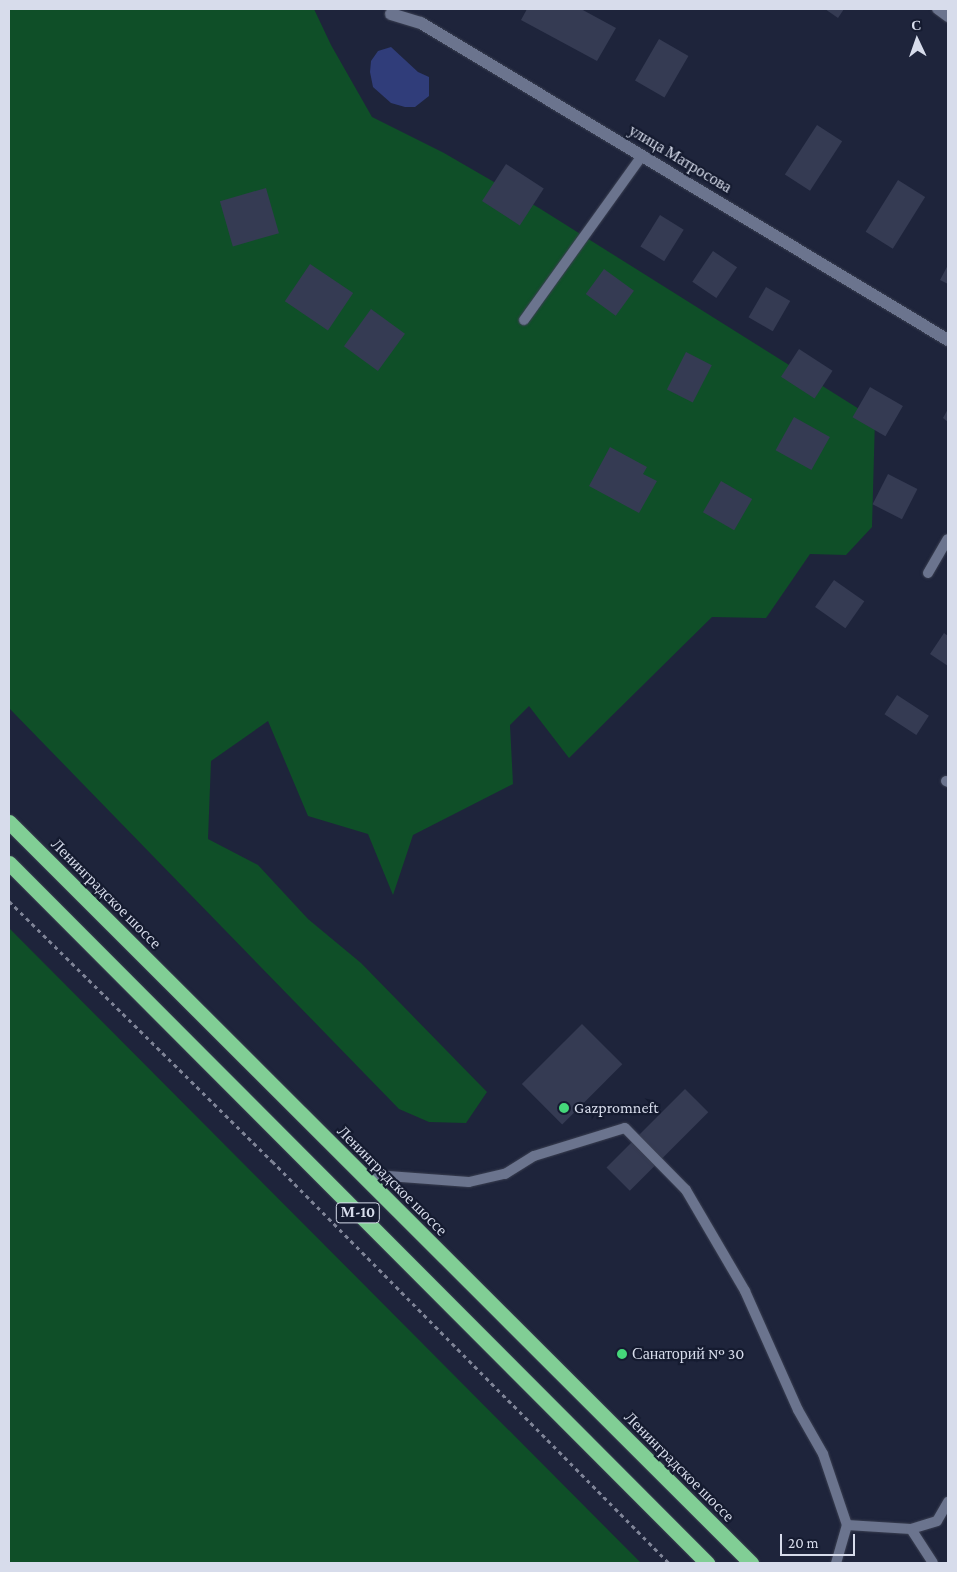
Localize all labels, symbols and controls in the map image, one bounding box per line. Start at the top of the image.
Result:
north arrow [892,15,942,65]
text: С [911,17,922,33]
street label: улица Матросова [625,121,735,197]
street label: Ленинградское шоссе [47,835,165,953]
place label: Gazpromneft [574,1098,658,1118]
marker: Gazpromneft [558,1102,570,1114]
street label: Ленинградское шоссе [333,1122,451,1240]
road number: М-10 [336,1200,380,1226]
place label: Санаторий № 30 [632,1344,744,1364]
marker: Санаторий № 30 [616,1348,628,1360]
street label: Ленинградское шоссе [620,1408,738,1526]
scale bar [782,1524,857,1556]
text: 20 m [788,1535,819,1551]

